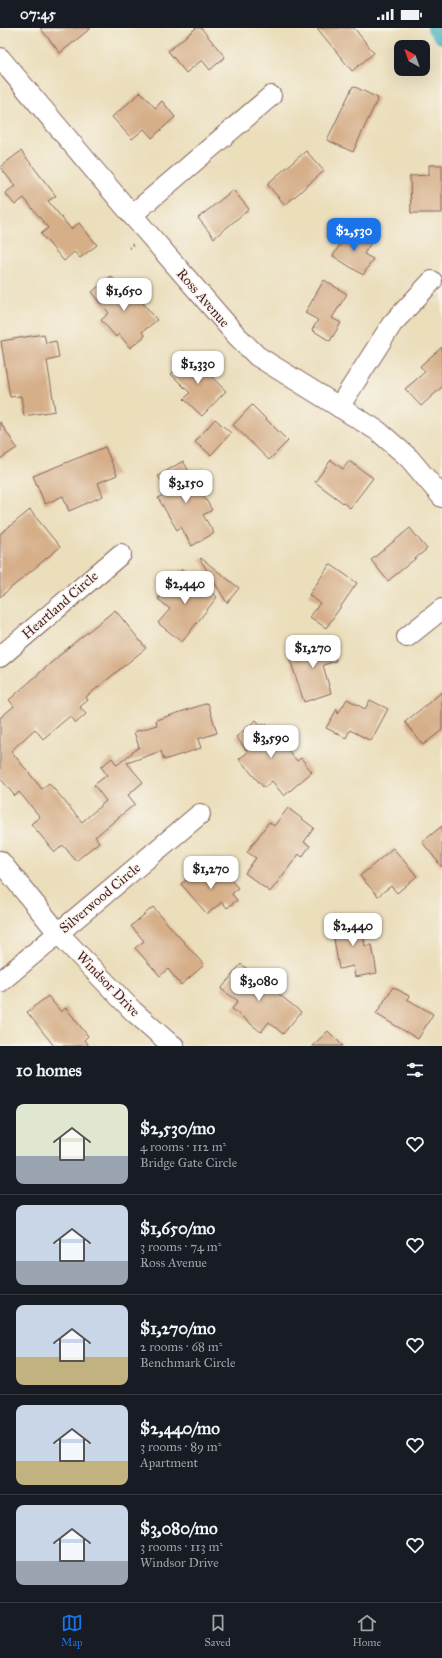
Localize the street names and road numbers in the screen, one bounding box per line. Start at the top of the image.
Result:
street label: Ross Avenue [173,265,233,331]
street label: Heartland Circle [18,567,102,643]
street label: Silverwood Circle [56,859,144,937]
street label: Windsor Drive [72,948,144,1020]

